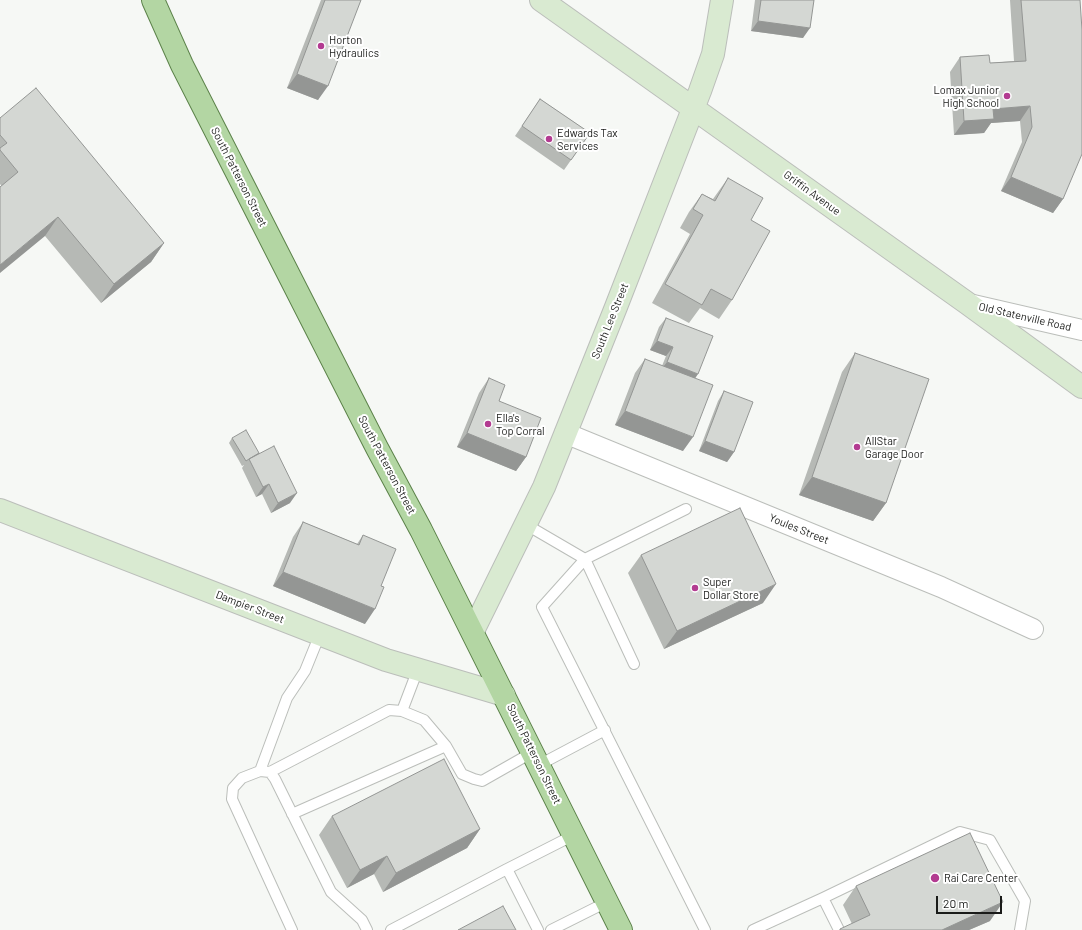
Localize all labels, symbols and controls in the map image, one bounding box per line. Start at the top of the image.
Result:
place label: Horton Hydraulics [329,33,379,59]
marker: Horton Hydraulics [316,41,326,51]
place label: Lomax Junior High School [934,83,999,109]
marker: Lomax Junior High School [1002,91,1012,101]
street label: South Patterson Street [208,125,270,229]
place label: Edwards Tax Services [557,126,617,152]
marker: Edwards Tax Services [544,134,554,144]
street label: Griffin Avenue [781,168,843,218]
street label: South Lee Street [589,281,631,361]
street label: Old Statenville Road [977,300,1073,334]
place label: Ella's Top Corral [496,411,545,437]
street label: South Patterson Street [355,414,419,516]
marker: Ella's Top Corral [483,419,493,429]
place label: AllStar Garage Door [865,434,924,460]
marker: AllStar Garage Door [852,442,862,452]
street label: Youles Street [767,511,831,547]
place label: Super Dollar Store [703,575,759,601]
marker: Super Dollar Store [690,583,700,593]
street label: Dampier Street [214,588,286,626]
street label: South Patterson Street [504,702,564,806]
place label: Rai Care Center [944,871,1018,885]
marker: Rai Care Center [929,872,941,884]
scale bar [938,888,1004,914]
text: 20 m [943,896,969,910]

